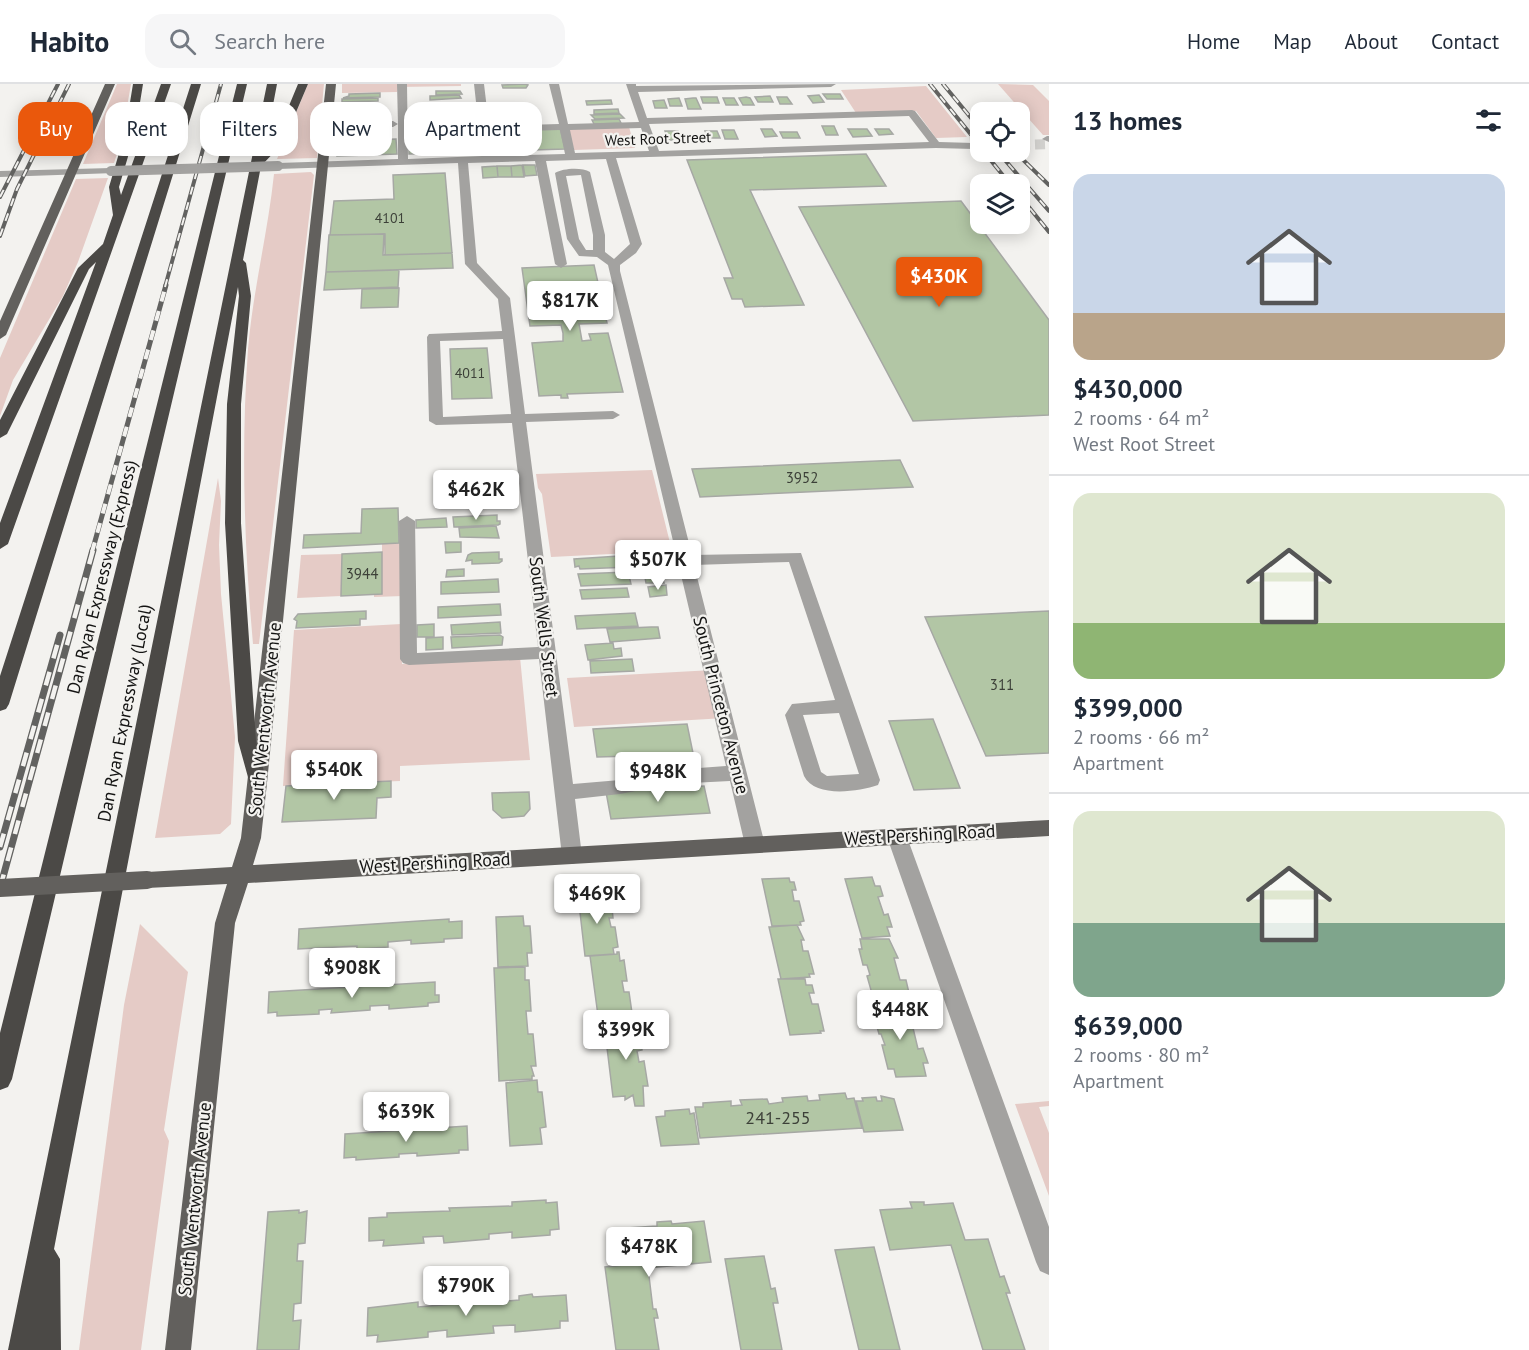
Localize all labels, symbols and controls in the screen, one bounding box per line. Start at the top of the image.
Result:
search box [145,14,565,68]
text: Habito [30,23,109,60]
icon: search [166,25,199,58]
text: Search here [214,27,325,55]
text: Home [1187,28,1240,55]
text: Map [1273,28,1312,55]
text: About [1345,28,1398,55]
text: Contact [1431,28,1499,55]
chip: Buy [18,102,93,156]
chip: Rent [105,102,188,156]
chip: Filters [200,102,298,156]
chip: New [310,102,392,156]
chip: Apartment [404,102,542,156]
map controls [970,102,1030,234]
button: locate [970,102,1030,162]
text: 13 homes [1073,104,1182,137]
icon: filters [1472,104,1505,137]
street label: West Root Street [604,127,712,150]
button: layers [970,174,1030,234]
house number: 4101 [375,209,405,227]
icon: home [1235,213,1343,321]
pin: $430K [897,257,981,308]
text: $430K [910,263,968,289]
pin: $817K [528,281,612,332]
text: $817K [541,287,599,313]
house number: 4011 [455,364,485,382]
text: $430,000 [1073,372,1183,405]
text: 2 rooms · 64 m² [1073,405,1209,431]
text: West Root Street [1073,431,1215,457]
street label: Dan Ryan Expressway (Express) [61,457,142,696]
house number: 3952 [786,468,818,487]
pin: $462K [434,470,518,521]
text: $462K [447,476,505,502]
icon: home [1235,532,1343,640]
pin: $507K [616,540,700,591]
text: $507K [629,546,687,572]
street label: South Wells Street [524,555,565,699]
house number: 3944 [346,564,378,583]
street label: Dan Ryan Expressway (Local) [92,602,157,824]
street label: South Princeton Avenue [688,614,755,796]
street label: South Wentworth Avenue [243,621,286,817]
house number: 311 [990,675,1014,694]
text: $399,000 [1073,691,1183,724]
text: 2 rooms · 66 m² [1073,724,1209,750]
pin: $540K [292,750,376,801]
text: Apartment [1073,750,1164,776]
pin: $948K [616,752,700,803]
text: $540K [305,756,363,782]
text: $948K [629,758,687,784]
street label: West Pershing Road [844,819,996,850]
street label: West Pershing Road [359,847,511,878]
icon: home [1235,850,1343,958]
pin: $469K [555,874,639,925]
text: $469K [568,880,626,906]
pin: $908K [310,948,394,999]
text: $908K [323,954,381,980]
pin: $448K [858,990,942,1041]
text: $448K [871,996,929,1022]
text: $639,000 [1073,1009,1183,1042]
pin: $399K [584,1010,668,1061]
text: $399K [597,1016,655,1042]
text: 2 rooms · 80 m² [1073,1042,1209,1068]
text: Apartment [1073,1068,1164,1094]
pin: $639K [364,1092,448,1143]
text: $639K [377,1098,435,1124]
street label: South Wentworth Avenue [173,1101,216,1297]
house number: 241-255 [745,1106,811,1129]
pin: $478K [607,1227,691,1278]
text: $478K [620,1233,678,1259]
pin: $790K [424,1266,508,1317]
text: $790K [437,1272,495,1298]

